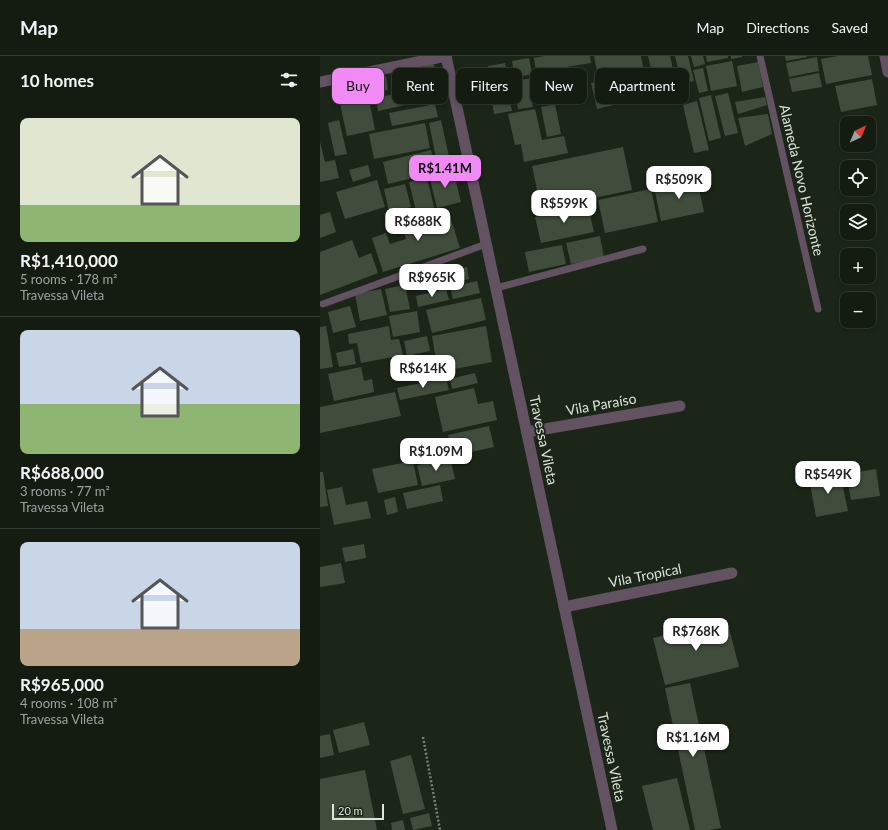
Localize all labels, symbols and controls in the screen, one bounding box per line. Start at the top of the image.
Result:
text: Map [20,16,58,39]
text: Map [697,19,724,36]
text: Directions [746,19,809,36]
text: Saved [831,19,868,36]
chip: Buy [332,68,384,104]
chip: Rent [392,68,448,104]
chip: Filters [456,68,522,104]
chip: New [530,68,587,104]
chip: Apartment [595,68,689,104]
icon: filters [278,69,300,91]
text: 10 homes [20,70,94,91]
street label: Alameda Novo Horizonte [776,103,828,257]
north arrow [840,116,876,152]
map controls [840,116,876,328]
icon: home [124,144,196,216]
pin: R$1.41M [408,155,482,189]
text: R$1.41M [418,160,472,176]
button: locate [840,160,876,196]
pin: R$509K [646,166,712,200]
text: R$509K [655,171,703,187]
pin: R$599K [531,190,597,224]
text: R$599K [540,195,588,211]
button: layers [840,204,876,240]
pin: R$688K [385,208,451,242]
text: R$688K [394,213,442,229]
button: + [840,248,876,284]
text: R$1,410,000 [20,250,118,271]
pin: R$965K [399,264,465,298]
text: R$965K [408,269,456,285]
text: 5 rooms · 178 m² [20,271,117,287]
text: Travessa Vileta [20,287,104,303]
button: − [840,292,876,328]
pin: R$614K [390,355,456,389]
icon: home [124,356,196,428]
text: R$614K [399,360,447,376]
street label: Vila Paraíso [564,389,638,419]
street label: Travessa Vileta [526,394,562,486]
pin: R$1.09M [399,438,473,472]
text: R$1.09M [409,443,463,459]
pin: R$549K [795,461,861,495]
text: R$688,000 [20,462,104,483]
text: R$549K [804,466,852,482]
text: 3 rooms · 77 m² [20,483,110,499]
text: Travessa Vileta [20,499,104,515]
street label: Vila Tropical [607,560,683,590]
icon: home [124,568,196,640]
pin: R$768K [663,618,729,652]
text: R$768K [672,623,720,639]
text: R$965,000 [20,674,104,695]
text: 4 rooms · 108 m² [20,695,117,711]
text: Travessa Vileta [20,711,104,727]
street label: Travessa Vileta [594,711,630,803]
pin: R$1.16M [656,724,730,758]
text: R$1.16M [666,729,720,745]
scale bar [332,802,384,821]
text: 20 m [338,804,363,817]

